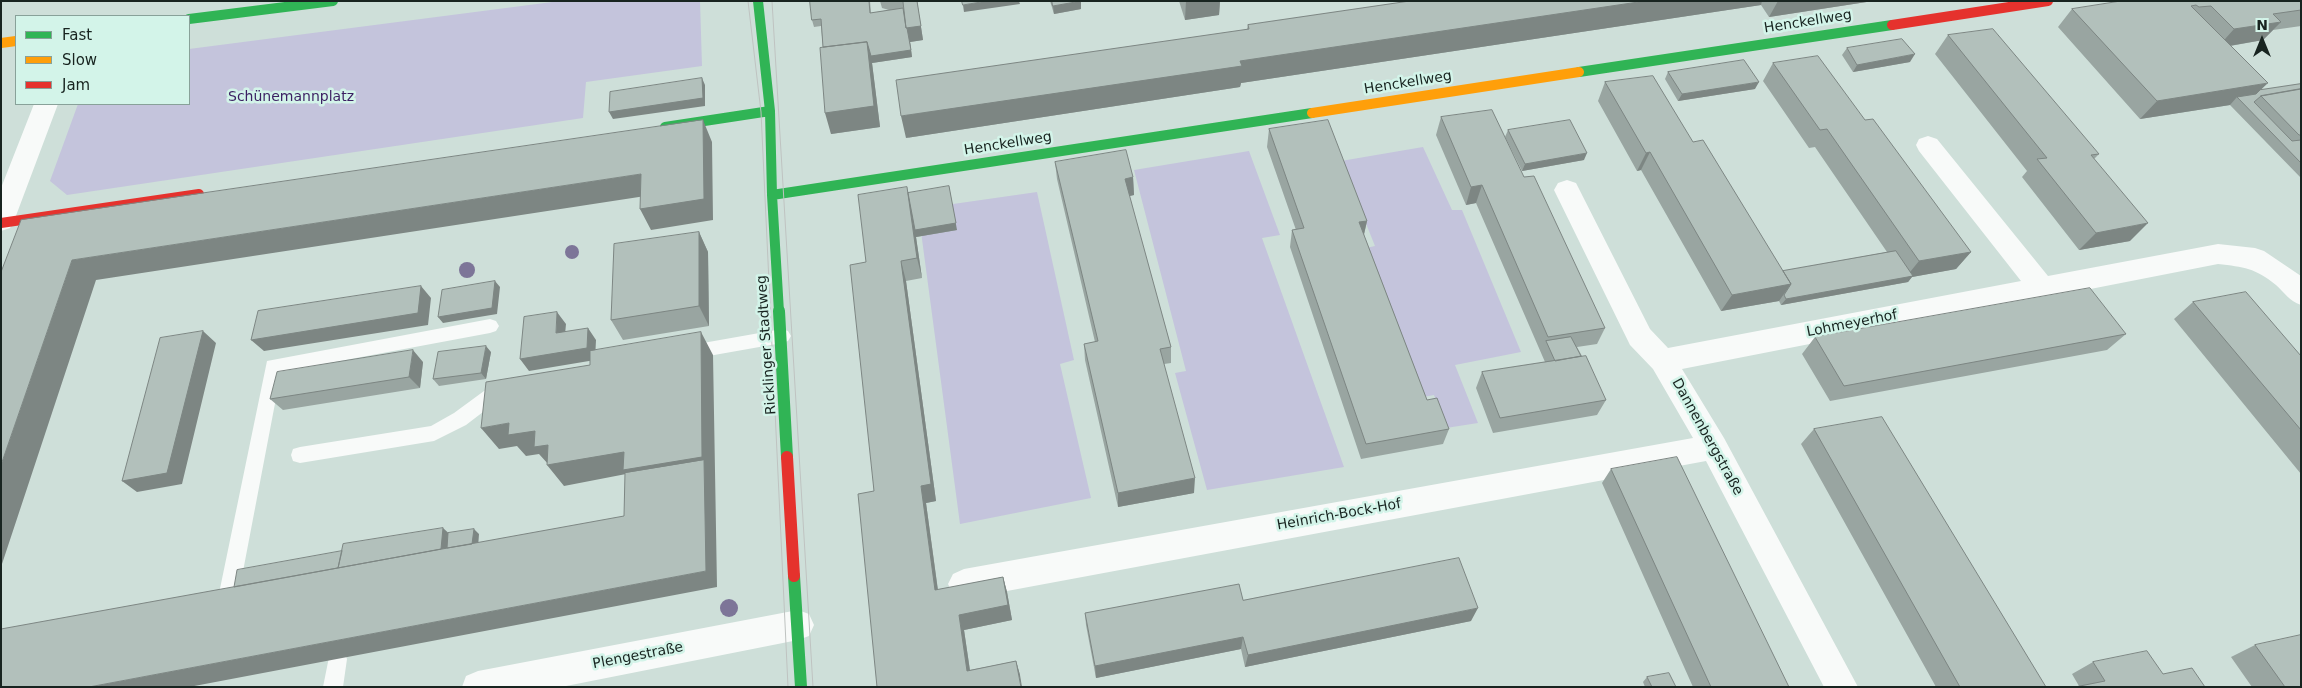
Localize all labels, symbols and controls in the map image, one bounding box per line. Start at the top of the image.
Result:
street label: Henckellweg [1763,7,1853,37]
legend [15,15,190,105]
north arrow [2237,15,2287,65]
text: N [2256,17,2268,33]
text: Fast [62,26,92,44]
text: Slow [62,51,97,69]
street label: Henckellweg [1363,68,1453,98]
text: Jam [62,76,90,94]
park label: Schünemannplatz [228,89,354,105]
street label: Henckellweg [963,129,1053,159]
street label: Ricklinger Stadtweg [754,275,780,415]
street label: Lohmeyerhof [1805,307,1899,341]
street label: Dannenbergstraße [1668,376,1746,498]
street label: Heinrich-Bock-Hof [1276,496,1402,534]
street label: Plengestraße [591,639,685,673]

